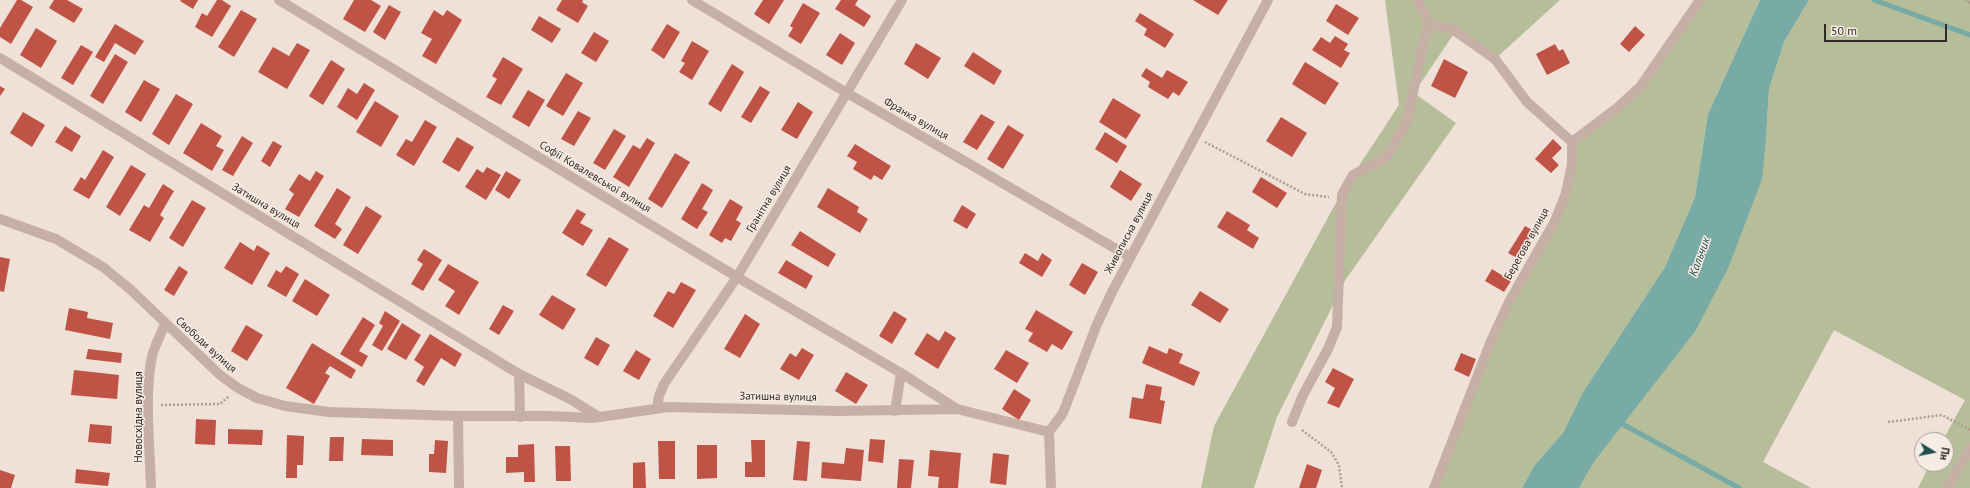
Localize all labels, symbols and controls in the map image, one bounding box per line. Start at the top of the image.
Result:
scale bar [1826,16,1949,42]
text: 50 m [1831,23,1857,38]
street label: Франка вулиця [881,95,951,143]
street label: Софії Ковалевської вулиця [537,138,653,216]
street label: Гранітна вулиця [744,163,794,235]
street label: Затишна вулиця [229,180,303,232]
street label: Живописна вулиця [1102,190,1156,276]
street label: Берегова вулиця [1502,206,1552,282]
water label: Кальчик [1686,235,1714,279]
street label: Свободи вулиця [173,314,239,376]
street label: Новосхідна вулиця [132,371,146,463]
street label: Затишна вулиця [739,390,817,404]
north arrow [1914,432,1954,472]
text: Пн [1937,446,1953,461]

